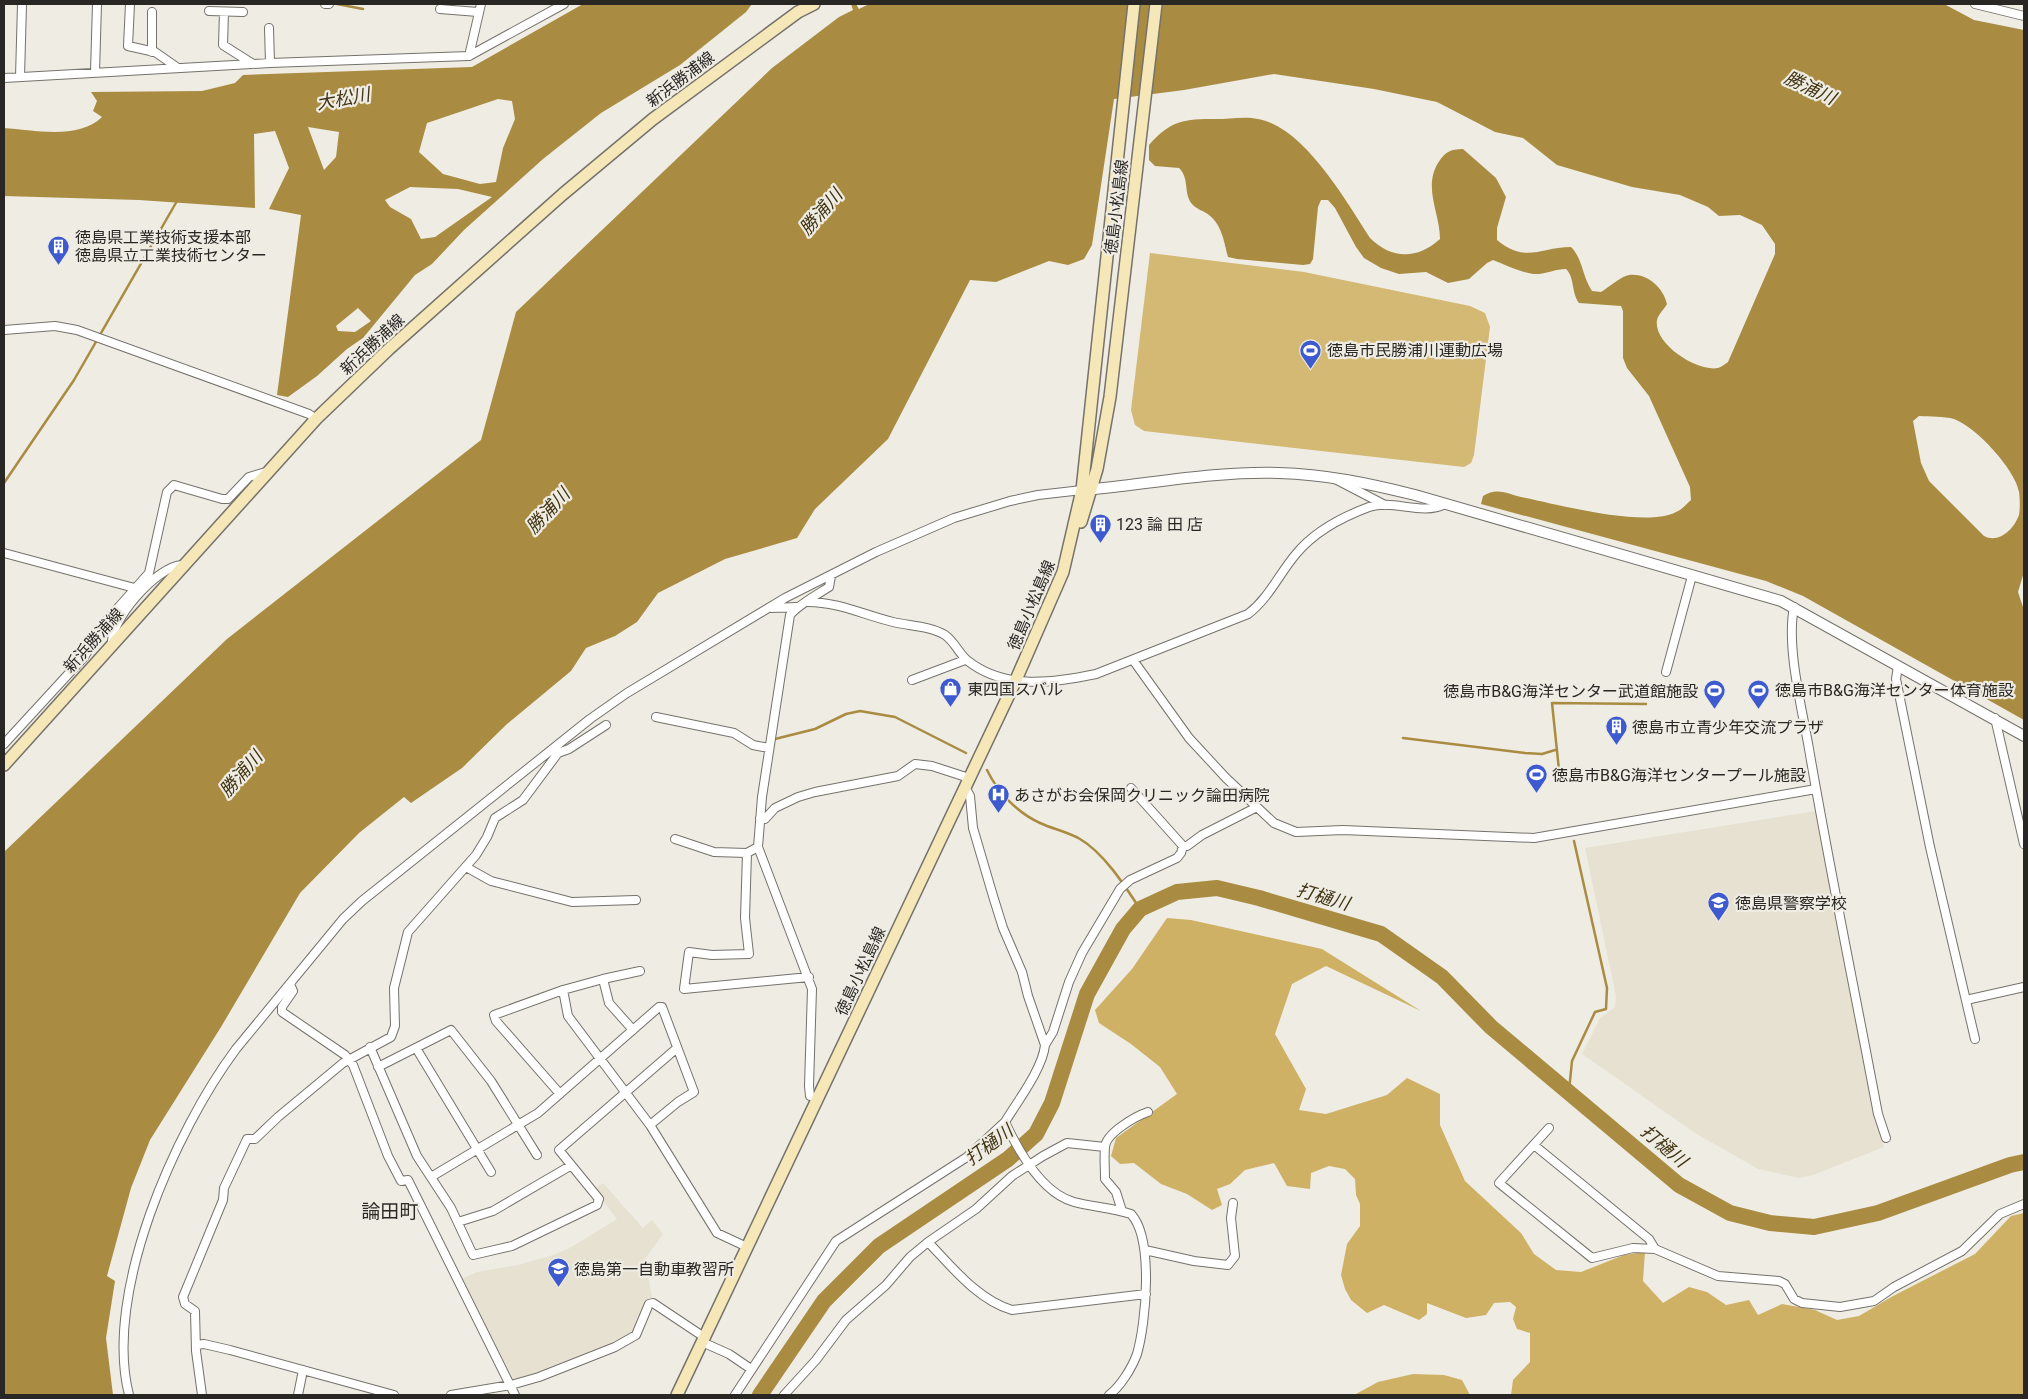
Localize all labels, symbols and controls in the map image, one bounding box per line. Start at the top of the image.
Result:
street label: 新浜勝浦線 [643,48,718,111]
water label: 勝浦川 [1781,67,1841,109]
water label: 大松川 [315,83,373,114]
street label: 徳島小松島線 [1101,158,1132,256]
water label: 勝浦川 [795,183,848,239]
place label: 徳島県工業技術支援本部 徳島県立工業技術センター [75,228,267,265]
building icon: 徳島県工業技術支援本部 徳島県立工業技術センター [47,234,71,265]
street label: 新浜勝浦線 [337,310,408,379]
sports icon: 徳島市民勝浦川運動広場 [1299,338,1323,369]
place label: 徳島市民勝浦川運動広場 [1327,341,1503,360]
water label: 勝浦川 [522,482,575,538]
building icon: 123 論 田 店 [1088,512,1112,543]
place label: 123 論 田 店 [1116,515,1203,534]
street label: 徳島小松島線 [1004,557,1059,653]
street label: 新浜勝浦線 [60,604,127,676]
shop icon: 東四国スバル [939,677,963,708]
sports icon: 徳島市B&G海洋センター体育施設 [1747,678,1771,709]
sports icon: 徳島市B&G海洋センター武道館施設 [1702,679,1726,710]
place label: 東四国スバル [967,680,1063,699]
place label: 徳島市B&G海洋センター体育施設 [1775,681,2014,700]
place label: 徳島市B&G海洋センター武道館施設 [1443,682,1698,701]
building icon: 徳島市立青少年交流プラザ [1604,715,1628,746]
place label: 徳島市立青少年交流プラザ [1632,718,1824,737]
water label: 勝浦川 [215,745,268,801]
sports icon: 徳島市B&G海洋センタープール施設 [1524,763,1548,794]
place label: 徳島市B&G海洋センタープール施設 [1552,766,1806,785]
hospital icon: あさがお会保岡クリニック論田病院 [986,783,1010,814]
place label: あさがお会保岡クリニック論田病院 [1014,786,1270,805]
water label: 打樋川 [1294,879,1354,915]
school or university icon: 徳島県警察学校 [1707,891,1731,922]
place label: 徳島県警察学校 [1735,894,1847,913]
street label: 徳島小松島線 [832,924,889,1019]
water label: 打樋川 [961,1119,1018,1169]
water label: 打樋川 [1637,1120,1693,1172]
district label: 論田町 [361,1200,419,1223]
school or university icon: 徳島第一自動車教習所 [546,1257,570,1288]
place label: 徳島第一自動車教習所 [574,1260,734,1279]

